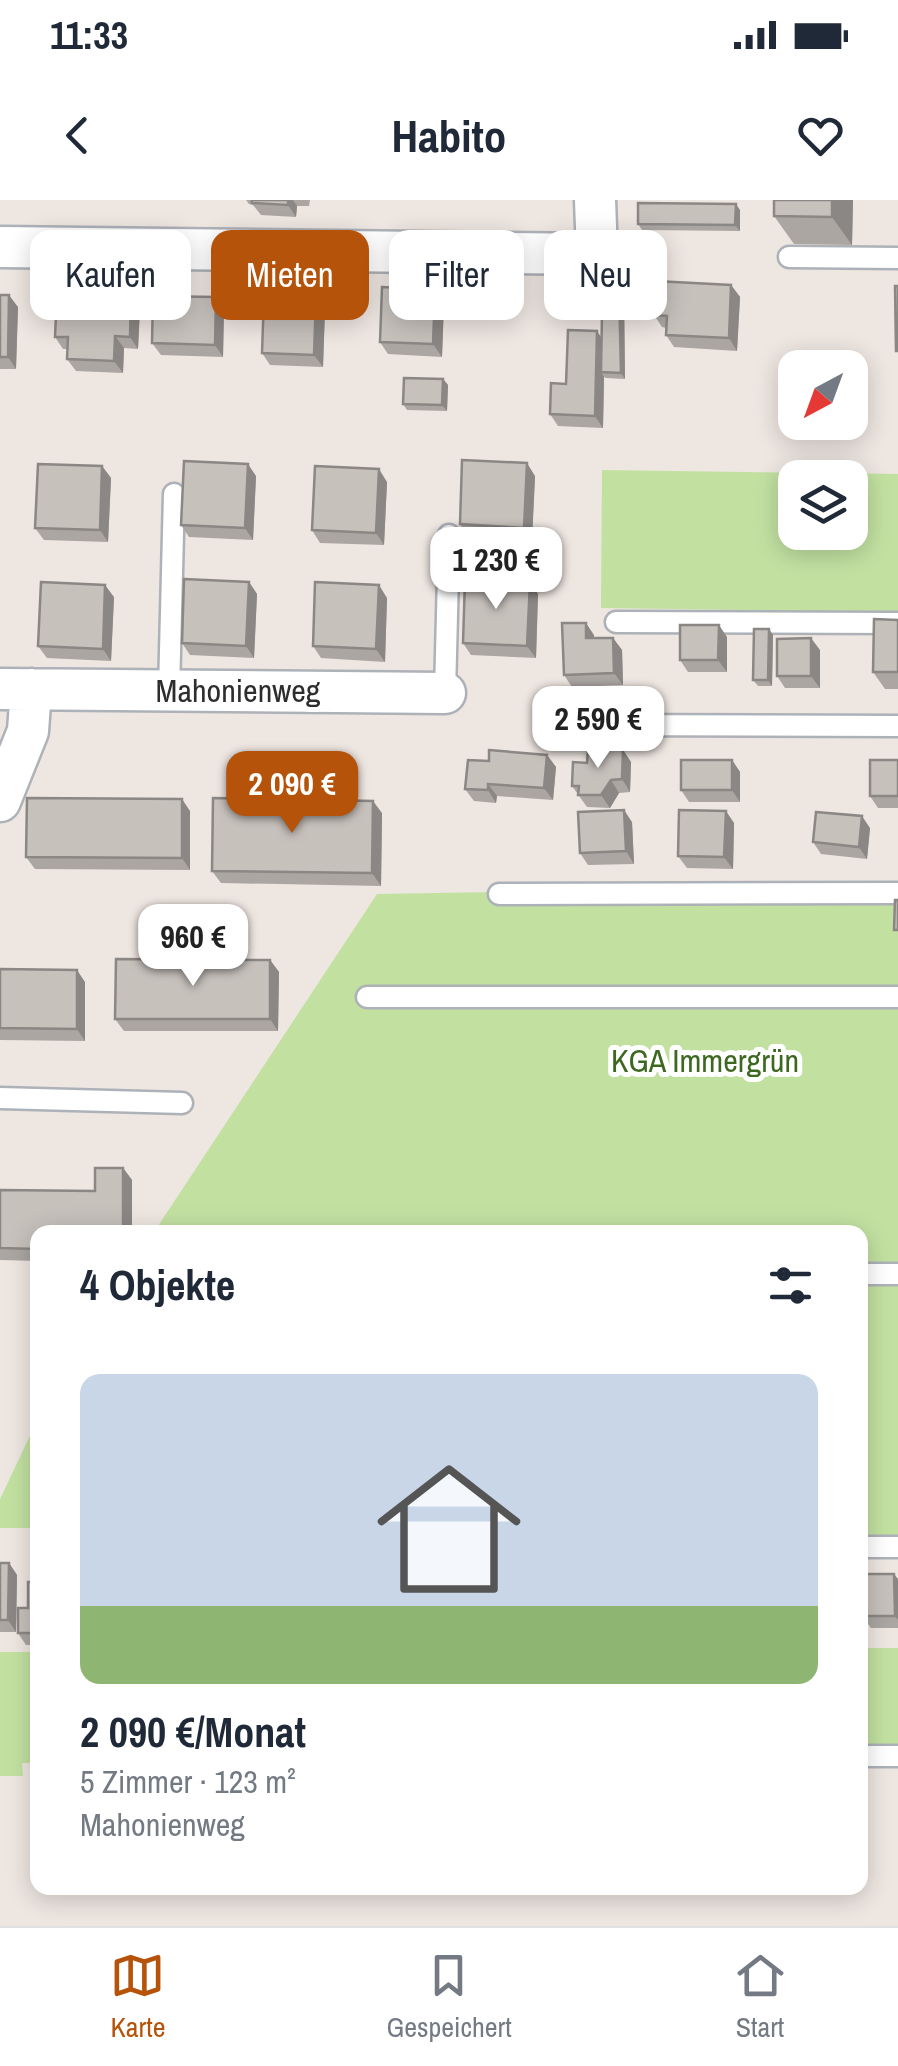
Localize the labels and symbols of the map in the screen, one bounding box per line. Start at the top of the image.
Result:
north arrow [778,350,868,440]
pin: 1 230 € [404,527,588,612]
street label: Mahonienweg [156,669,321,712]
pin: 2 590 € [506,686,690,771]
pin: 2 090 € [200,751,384,836]
pin: 960 € [123,904,263,989]
park label: KGA Immergrün [611,1039,799,1082]

